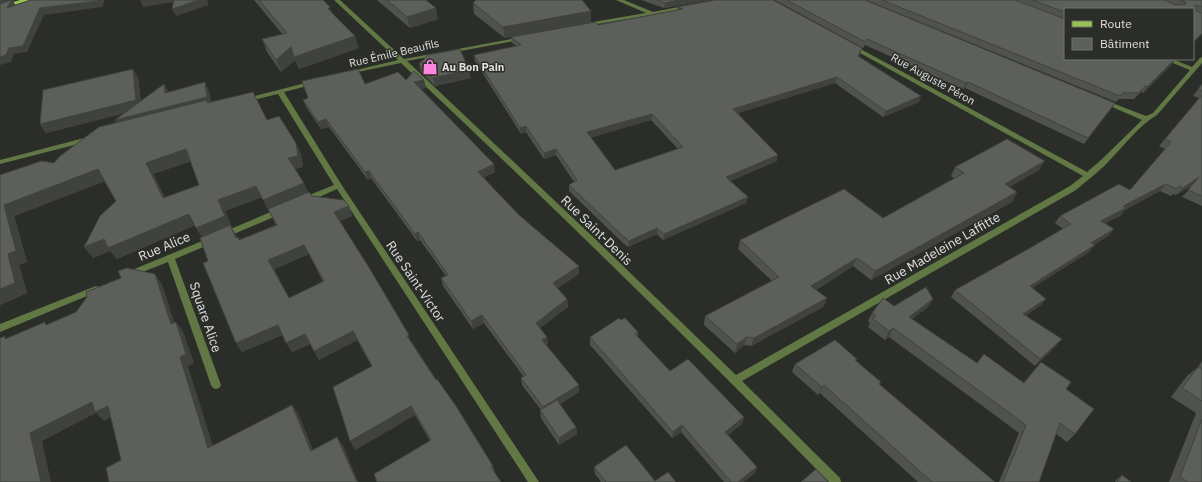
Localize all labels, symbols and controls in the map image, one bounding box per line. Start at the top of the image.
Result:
legend [1064,8,1194,60]
text: Route [1100,16,1132,31]
street label: Rue Émile Beaufils [347,36,441,70]
text: Bâtiment [1100,36,1150,51]
street label: Rue Auguste Péron [889,50,977,108]
shop icon: Au Bon Pain [421,58,439,76]
place label: Au Bon Pain [442,60,504,74]
street label: Rue Saint-Denis [557,192,636,269]
street label: Rue Madeleine Laffitte [881,208,1003,288]
street label: Rue Alice [136,228,193,265]
street label: Rue Saint-Victor [382,237,449,325]
street label: Square Alice [186,280,225,354]

